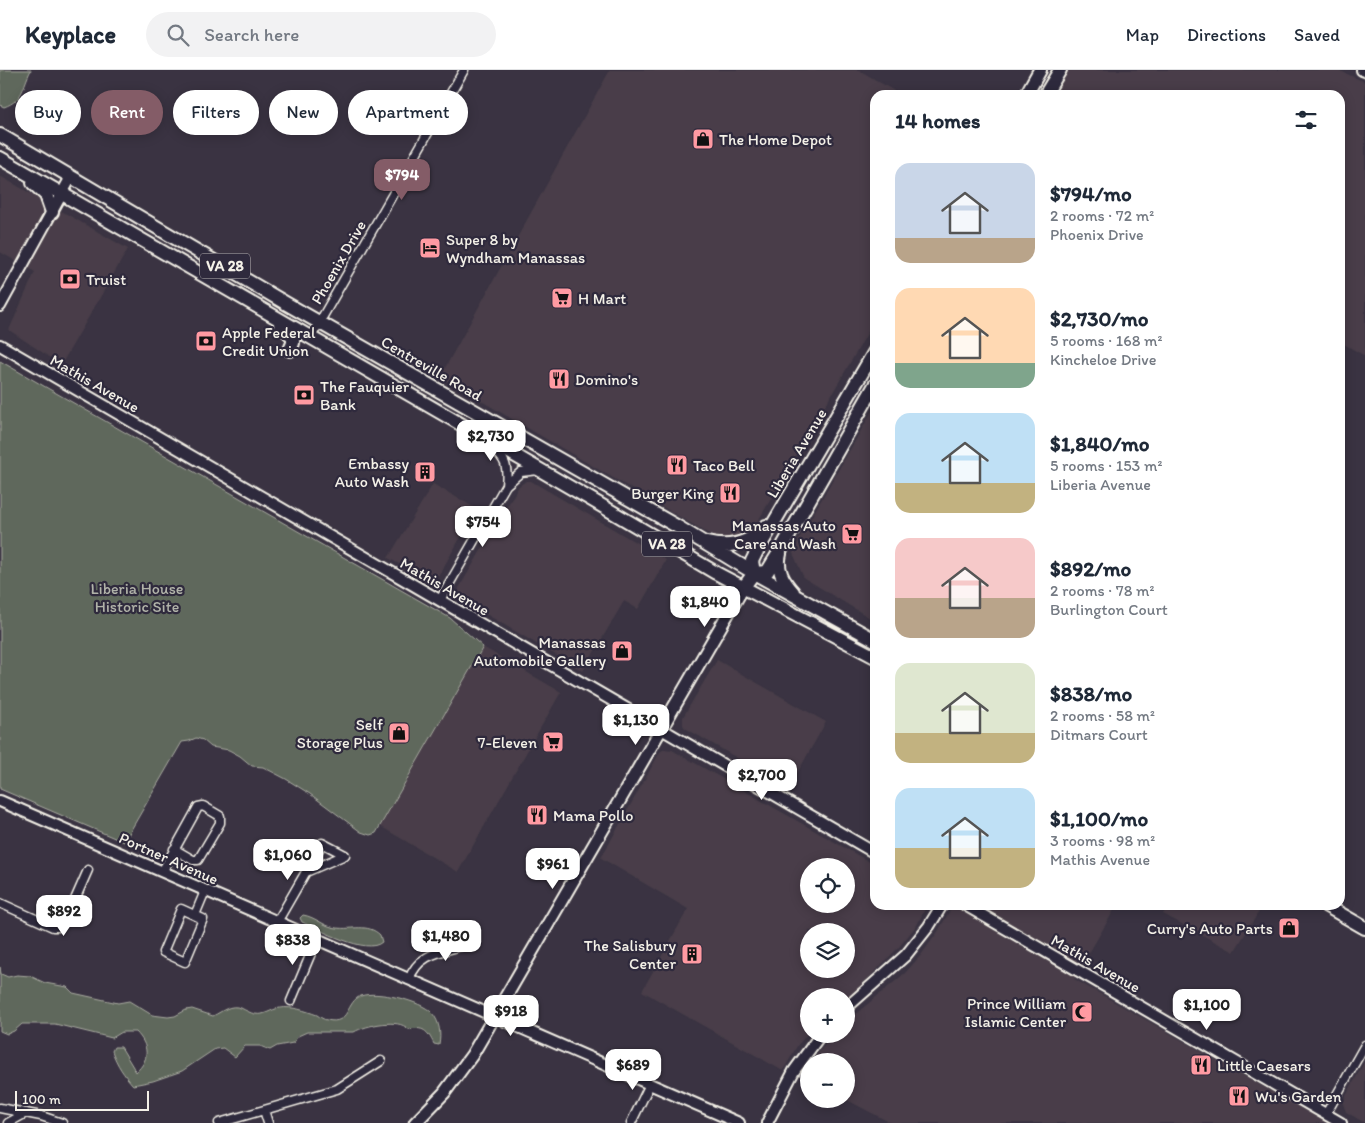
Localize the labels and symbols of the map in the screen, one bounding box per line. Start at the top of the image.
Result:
shop icon: The Home Depot [691,127,715,151]
place label: The Home Depot [719,130,832,149]
pin: $794 [372,158,432,201]
street label: Phoenix Drive [307,217,370,308]
place label: Super 8 by Wyndham Manassas [446,230,585,267]
hotel icon: Super 8 by Wyndham Manassas [418,236,442,260]
road number: VA 28 [200,254,250,278]
bank icon: Truist [58,267,82,291]
place label: Truist [86,270,126,289]
supermarket icon: H Mart [550,286,574,310]
place label: H Mart [578,289,626,308]
place label: Apple Federal Credit Union [222,323,316,360]
bank icon: Apple Federal Credit Union [194,329,218,353]
street label: Centreville Road [378,332,486,405]
street label: Mathis Avenue [47,350,143,417]
restaurant icon: Domino's [547,367,571,391]
place label: Domino's [575,370,638,389]
place label: The Fauquier Bank [320,377,410,414]
bank icon: The Fauquier Bank [292,383,316,407]
street label: Liberia Avenue [762,405,831,501]
pin: $2,730 [450,420,532,462]
restaurant icon: Taco Bell [665,453,689,477]
place label: Embassy Auto Wash [335,454,409,491]
place label: Taco Bell [693,456,755,475]
building icon: Embassy Auto Wash [413,460,437,484]
restaurant icon: Burger King [718,481,742,505]
place label: Burger King [631,484,715,503]
pin: $754 [453,506,513,548]
place label: Manassas Auto Care and Wash [732,516,836,553]
supermarket icon: Manassas Auto Care and Wash [840,522,864,546]
road number: VA 28 [642,532,692,556]
street label: Mathis Avenue [397,553,493,620]
park label: Liberia House Historic Site [91,579,183,616]
pin: $1,840 [664,586,746,628]
place label: Manassas Automobile Gallery [474,633,606,670]
shop icon: Manassas Automobile Gallery [610,639,634,663]
pin: $1,130 [595,704,677,746]
place label: Self Storage Plus [297,715,383,752]
shop icon: Self Storage Plus [387,721,411,745]
supermarket icon: 7-Eleven [541,730,565,754]
place label: 7-Eleven [478,733,537,752]
pin: $2,700 [721,758,803,801]
restaurant icon: Mama Pollo [525,803,549,827]
place label: Mama Pollo [553,806,633,825]
street label: Portner Avenue [116,828,221,889]
pin: $1,060 [247,838,329,881]
pin: $961 [523,848,583,890]
pin: $892 [34,894,94,937]
shop icon: Curry's Auto Parts [1277,916,1301,940]
place label: Curry's Auto Parts [1147,919,1273,938]
pin: $1,480 [405,920,487,962]
pin: $838 [263,924,323,966]
street label: Mathis Avenue [1048,930,1144,997]
place label: The Salisbury Center [584,936,677,973]
building icon: The Salisbury Center [680,942,704,966]
pin: $1,100 [1166,988,1248,1031]
pin: $918 [481,994,541,1037]
place label: Prince William Islamic Center [965,994,1067,1031]
mosque icon: Prince William Islamic Center [1070,1000,1094,1024]
pin: $689 [603,1048,663,1091]
restaurant icon: Little Caesars [1189,1053,1213,1077]
place label: Little Caesars [1217,1056,1311,1075]
restaurant icon: Wu's Garden [1227,1084,1251,1108]
place label: Wu's Garden [1255,1087,1342,1106]
scale bar [15,1088,149,1111]

